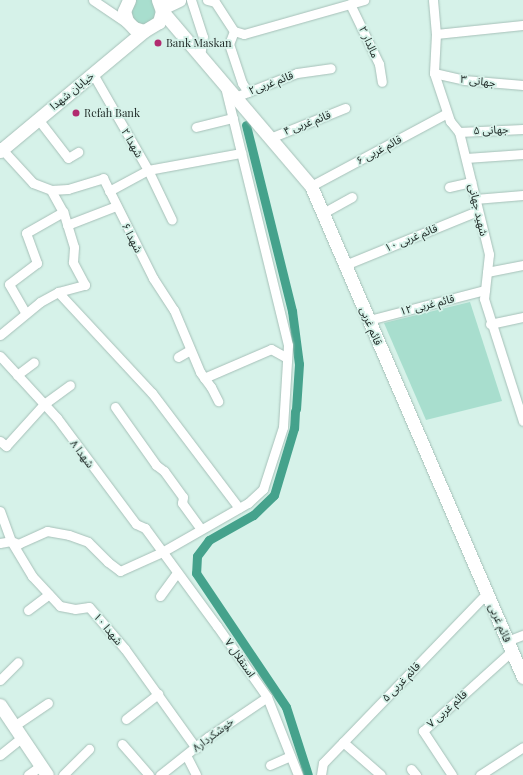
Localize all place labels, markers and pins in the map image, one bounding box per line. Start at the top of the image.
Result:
place label: Bank Maskan [166,36,232,50]
marker: Bank Maskan [153,38,163,48]
place label: Refah Bank [84,106,140,120]
marker: Refah Bank [71,108,81,118]

